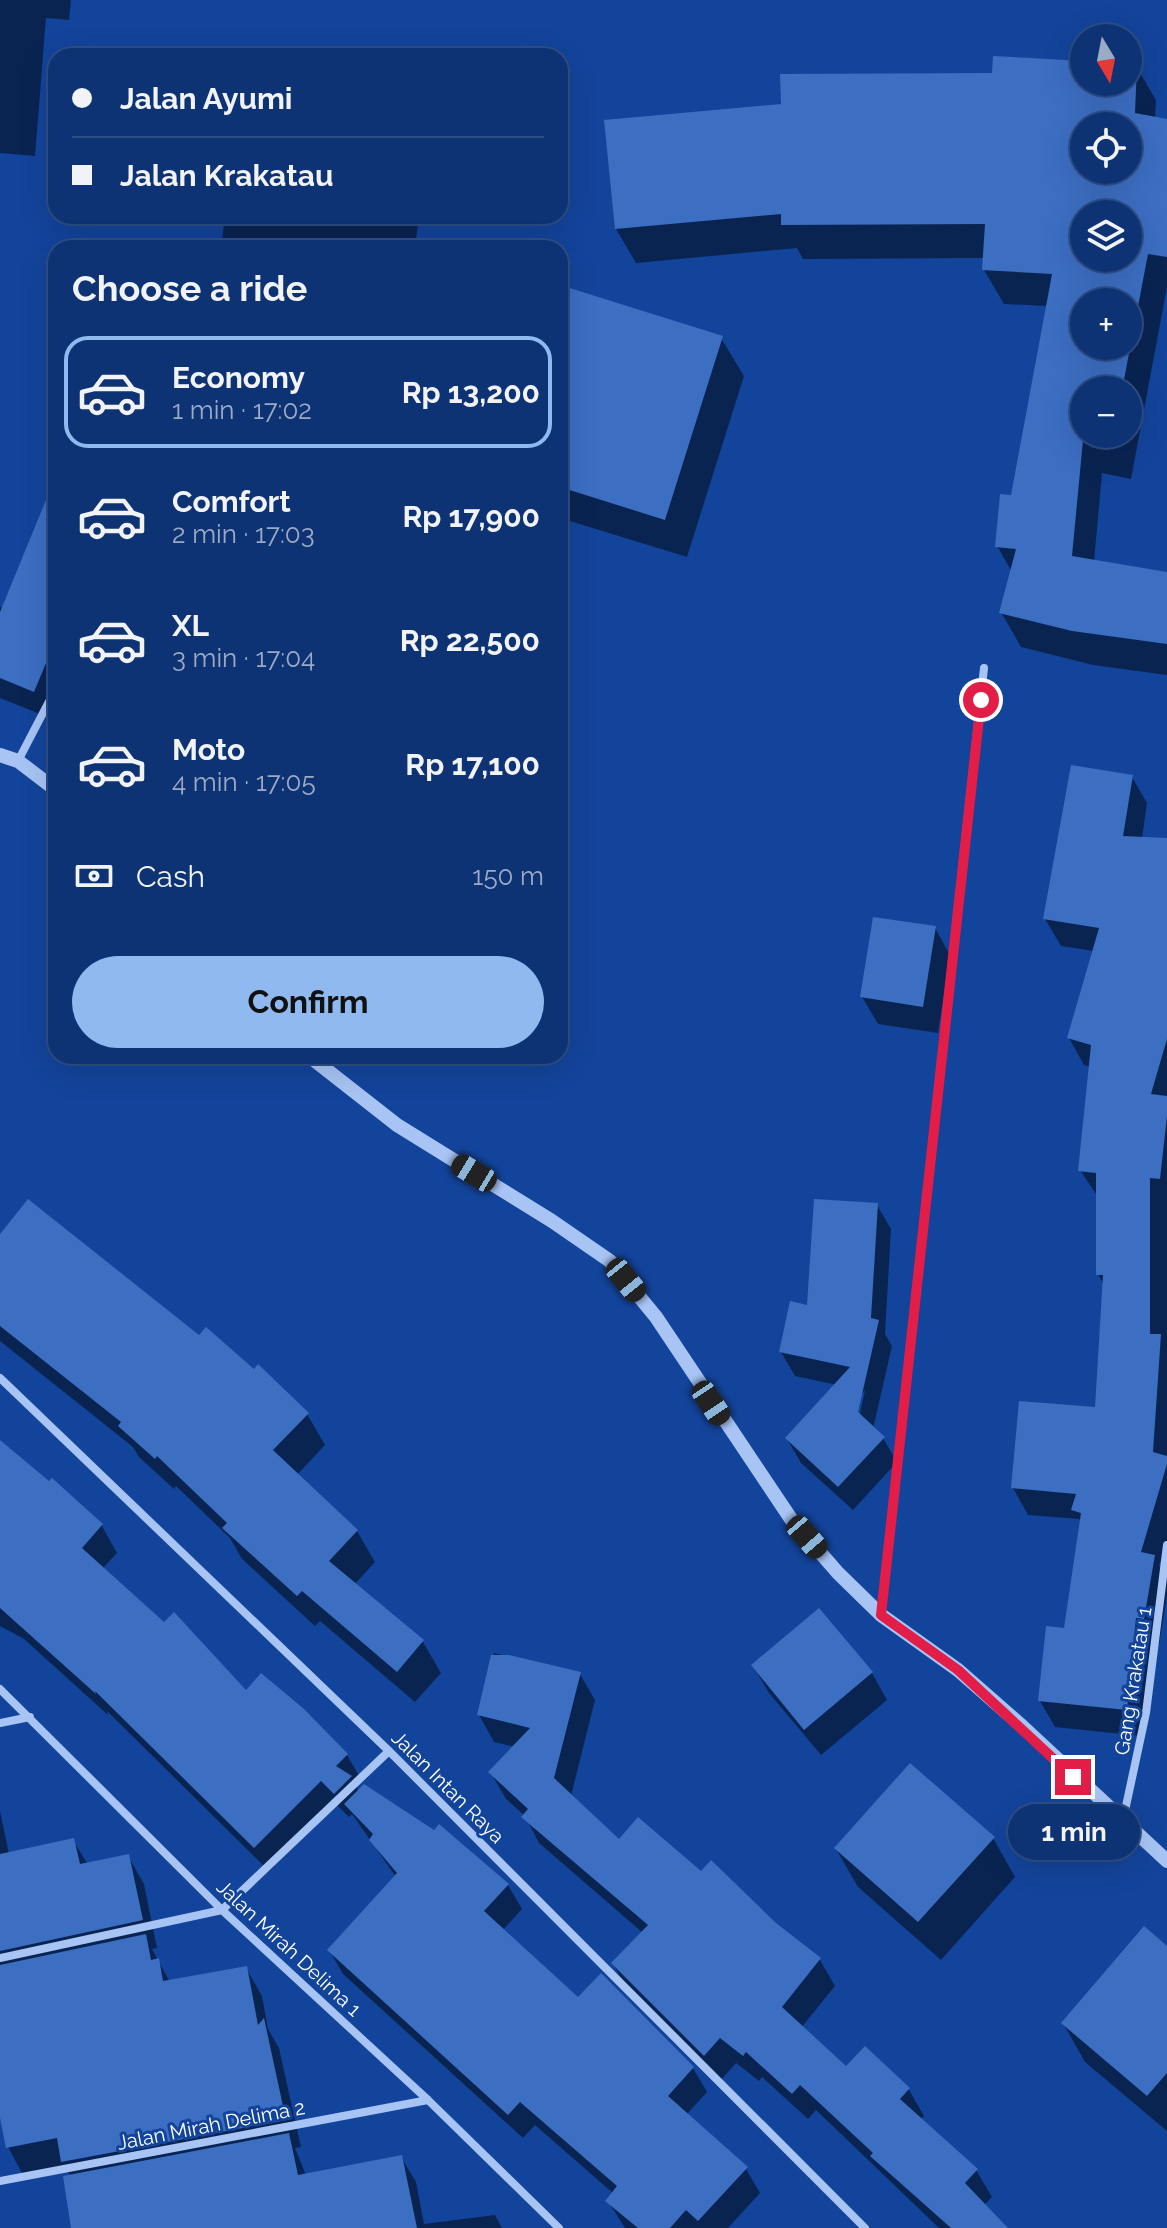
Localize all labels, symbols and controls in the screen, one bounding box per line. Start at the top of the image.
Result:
north arrow [1070,24,1142,96]
map controls [1070,24,1142,448]
text: Jalan Ayumi [120,81,293,116]
button: locate [1070,112,1142,184]
text: Jalan Krakatau [120,158,333,193]
button: layers [1070,200,1142,272]
text: Choose a ride [72,267,307,309]
button: + [1070,288,1142,360]
icon: car [76,356,148,428]
text: Economy [172,360,305,395]
text: Rp 13,200 [402,375,540,410]
button: − [1070,376,1142,448]
text: 1 min · 17:02 [172,395,312,425]
icon: car [76,480,148,552]
text: Comfort [172,484,291,519]
text: Rp 17,900 [403,499,540,534]
text: 2 min · 17:03 [172,519,315,549]
icon: car [76,604,148,676]
text: XL [172,608,209,643]
text: Rp 22,500 [400,623,540,658]
text: 3 min · 17:04 [172,643,315,673]
route start [963,682,999,718]
icon: car [76,728,148,800]
text: Moto [172,732,245,767]
text: Rp 17,100 [405,747,540,782]
text: 4 min · 17:05 [172,767,316,797]
icon: cash [72,854,116,898]
text: Cash [136,859,205,894]
text: 150 m [472,861,544,891]
button: Confirm [72,956,544,1048]
car [447,1150,501,1196]
car [602,1254,650,1306]
car [688,1376,734,1430]
car [782,1511,832,1563]
street label: Gang Krakatau 1 [1109,1605,1157,1757]
street label: Jalan Intan Raya [387,1726,509,1848]
route end [1055,1759,1091,1795]
callout: 1 min [1007,1805,1139,1861]
text: 1 min [1041,1817,1107,1847]
street label: Jalan Mirah Delima 1 [212,1875,367,2021]
street label: Jalan Mirah Delima 2 [115,2095,307,2155]

